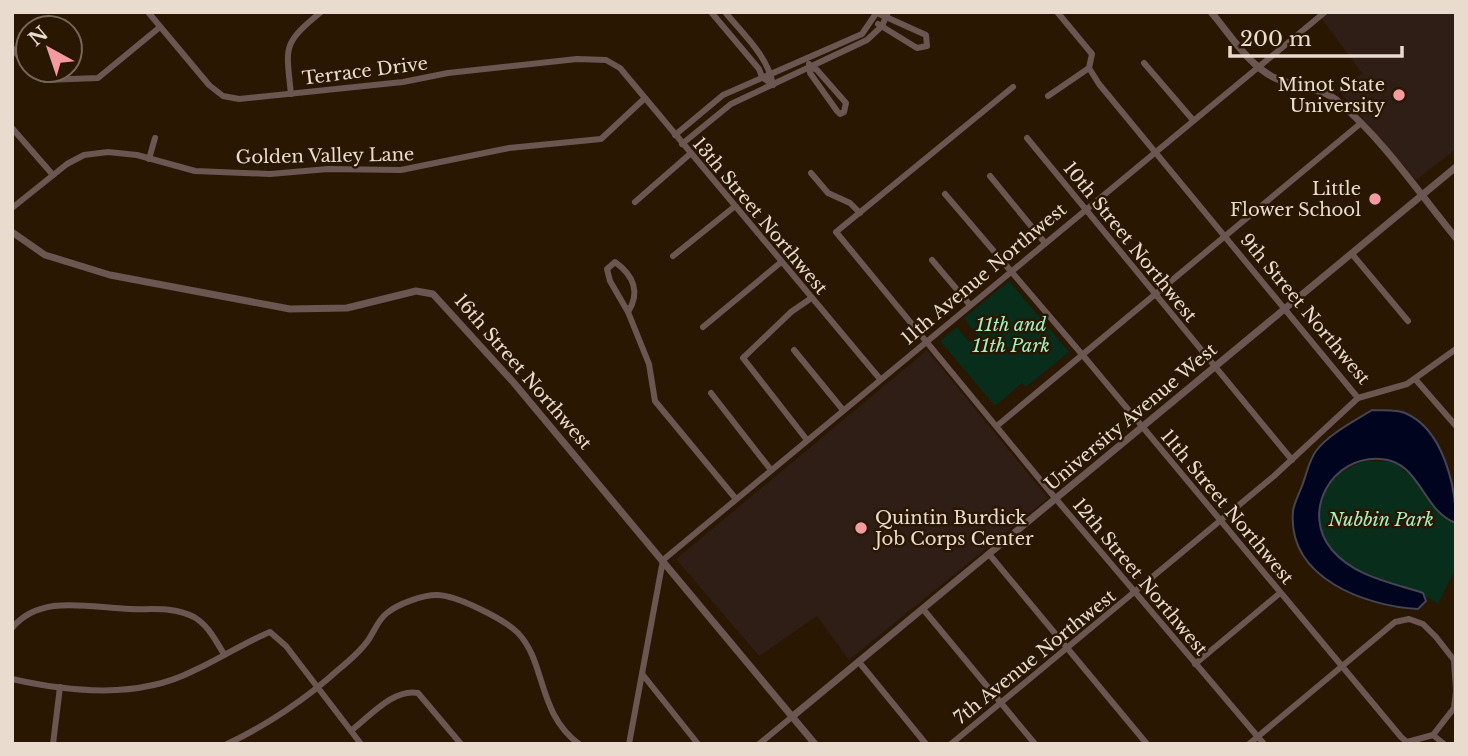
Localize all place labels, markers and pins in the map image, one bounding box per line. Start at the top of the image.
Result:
place label: Minot State University [1278,74,1385,117]
marker: Minot State University [1391,87,1407,103]
place label: Little Flower School [1230,178,1361,221]
marker: Little Flower School [1367,191,1383,207]
place label: Quintin Burdick Job Corps Center [873,507,1034,550]
marker: Quintin Burdick Job Corps Center [853,520,869,536]

